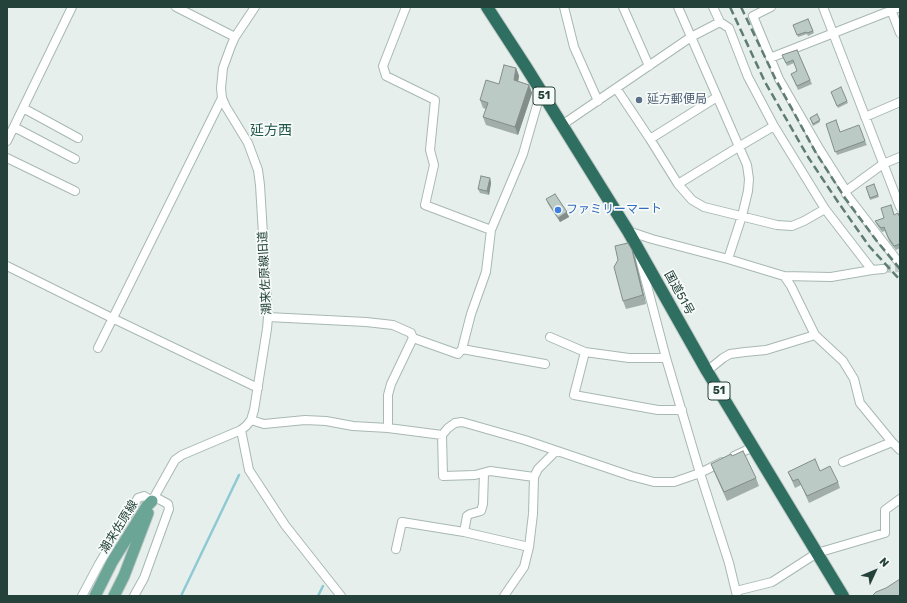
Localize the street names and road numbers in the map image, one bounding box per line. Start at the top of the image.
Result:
road number: 51 [533,87,555,105]
street label: 潮来佐原線旧道 [256,231,274,315]
street label: 国道51号 [661,268,697,318]
road number: 51 [708,382,730,400]
street label: 潮来佐原線 [97,498,141,556]

